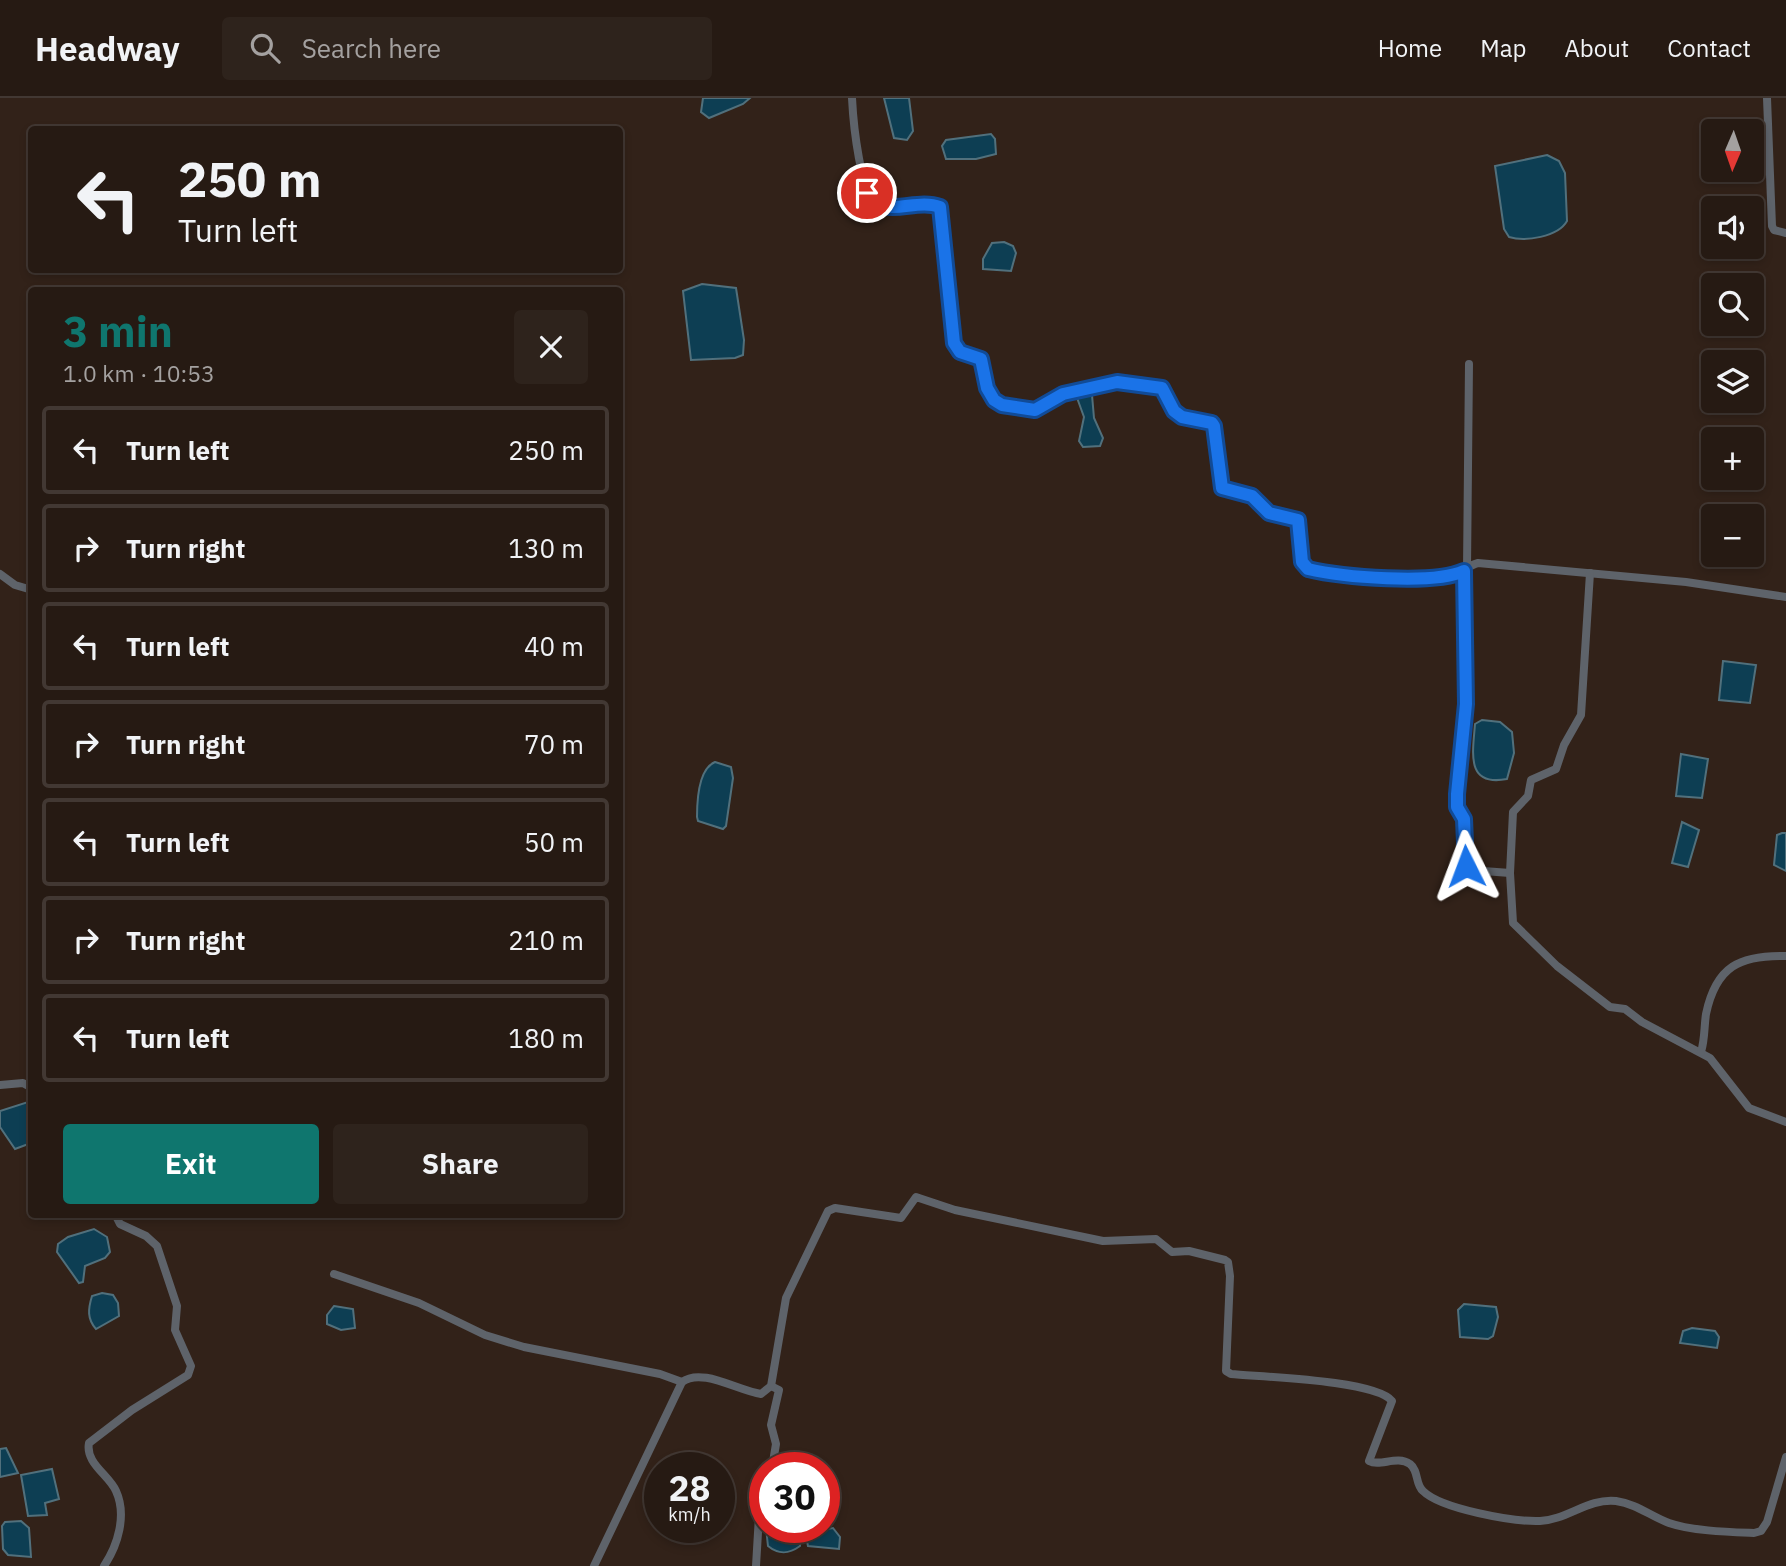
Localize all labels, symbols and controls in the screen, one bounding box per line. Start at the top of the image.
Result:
search box [222,17,712,80]
text: Headway [35,27,180,70]
icon: search [246,29,284,67]
text: Search here [302,31,441,65]
text: Home [1378,32,1442,64]
text: Map [1480,32,1526,64]
text: About [1564,32,1629,64]
text: Contact [1667,32,1751,64]
north arrow [1701,119,1764,182]
map controls [1701,119,1764,567]
text: 250 m [178,147,322,210]
icon: left [63,154,154,245]
pin [837,163,897,223]
icon: arrive [848,174,886,212]
button: sound [1701,196,1764,259]
text: Turn left [178,209,298,251]
button: search [1701,273,1764,336]
text: 3 min [63,304,173,359]
button: close [514,310,588,384]
button: layers [1701,350,1764,413]
text: 1.0 km · 10:53 [63,358,215,388]
button: + [1701,427,1764,490]
icon: left [67,431,105,469]
text: Turn left [126,433,229,467]
text: 250 m [508,433,584,467]
button: − [1701,504,1764,567]
icon: right [67,529,105,567]
text: Turn right [126,531,245,565]
text: 130 m [508,531,584,565]
icon: left [67,627,105,665]
text: Turn left [126,629,229,663]
text: 40 m [524,629,584,663]
icon: right [67,725,105,763]
text: Turn right [126,727,245,761]
text: 70 m [524,727,584,761]
icon: left [67,823,105,861]
text: Turn left [126,825,229,859]
text: 50 m [524,825,584,859]
position arrow [1429,829,1503,903]
icon: right [67,921,105,959]
text: Turn right [126,923,245,957]
text: 210 m [508,923,584,957]
icon: left [67,1019,105,1057]
text: Turn left [126,1021,229,1055]
text: 180 m [508,1021,584,1055]
button: Exit [63,1124,319,1204]
button: Share [333,1124,588,1204]
speed limit sign: 30 [749,1452,840,1543]
text: 28 [668,1465,711,1511]
text: km/h [668,1503,711,1526]

